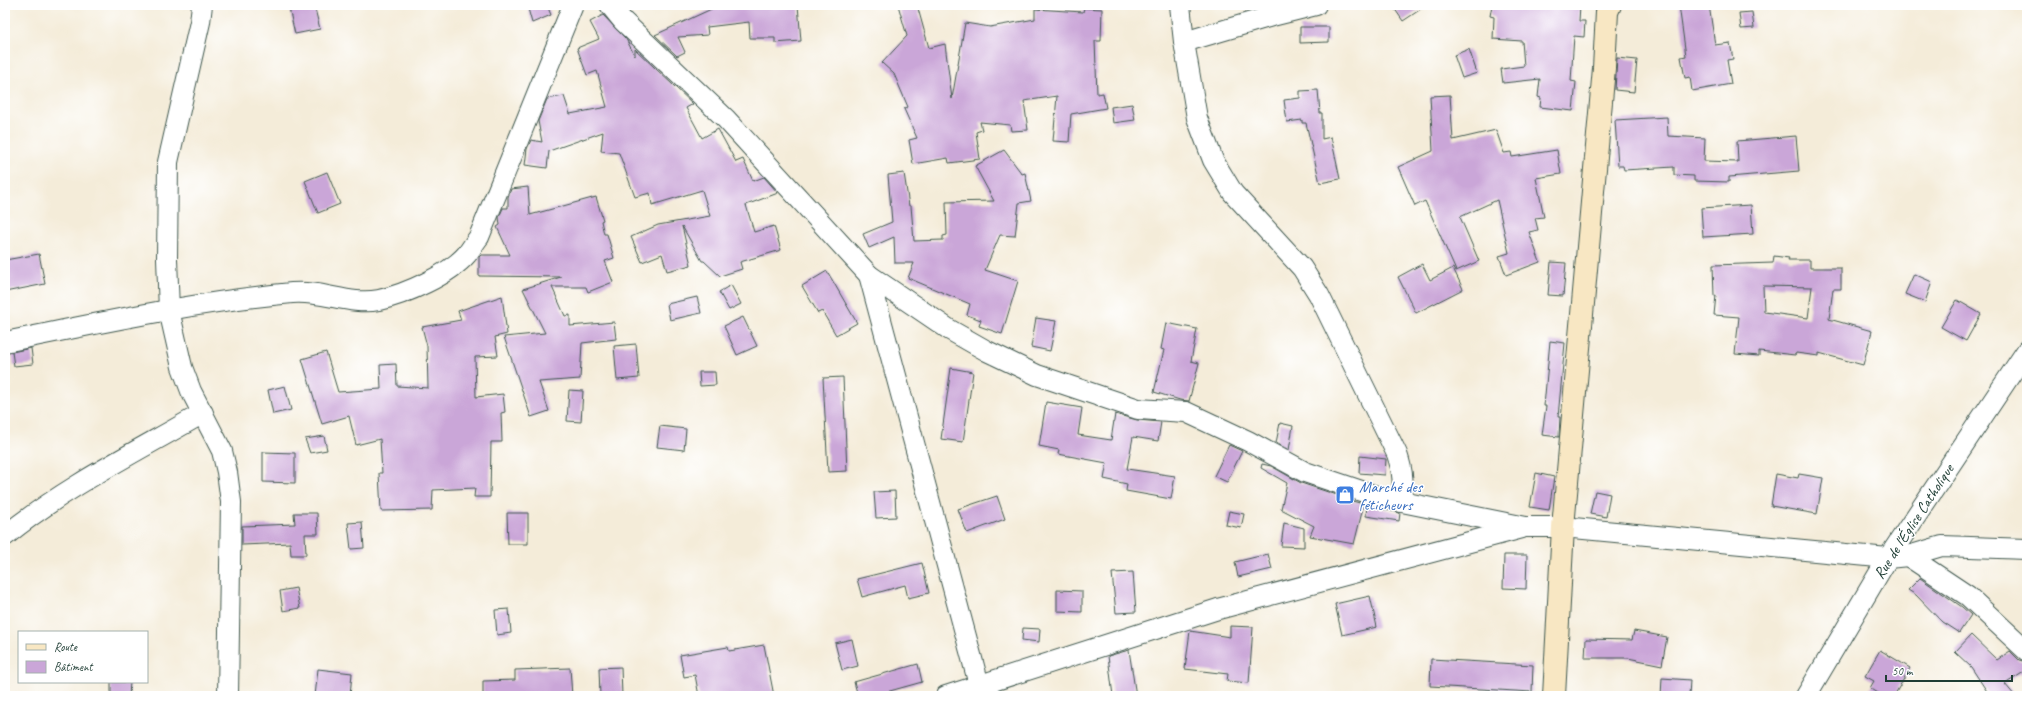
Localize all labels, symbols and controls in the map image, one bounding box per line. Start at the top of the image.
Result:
street label: Rue de l'Église Catholique [1869,459,1959,583]
place label: Marché des féticheurs [1359,477,1424,515]
shop icon: Marché des féticheurs [1334,484,1356,506]
legend [18,631,148,683]
text: Route [54,639,78,655]
scale bar [1886,657,2012,683]
text: Bâtiment [54,659,93,675]
text: 50 m [1892,663,1914,679]

